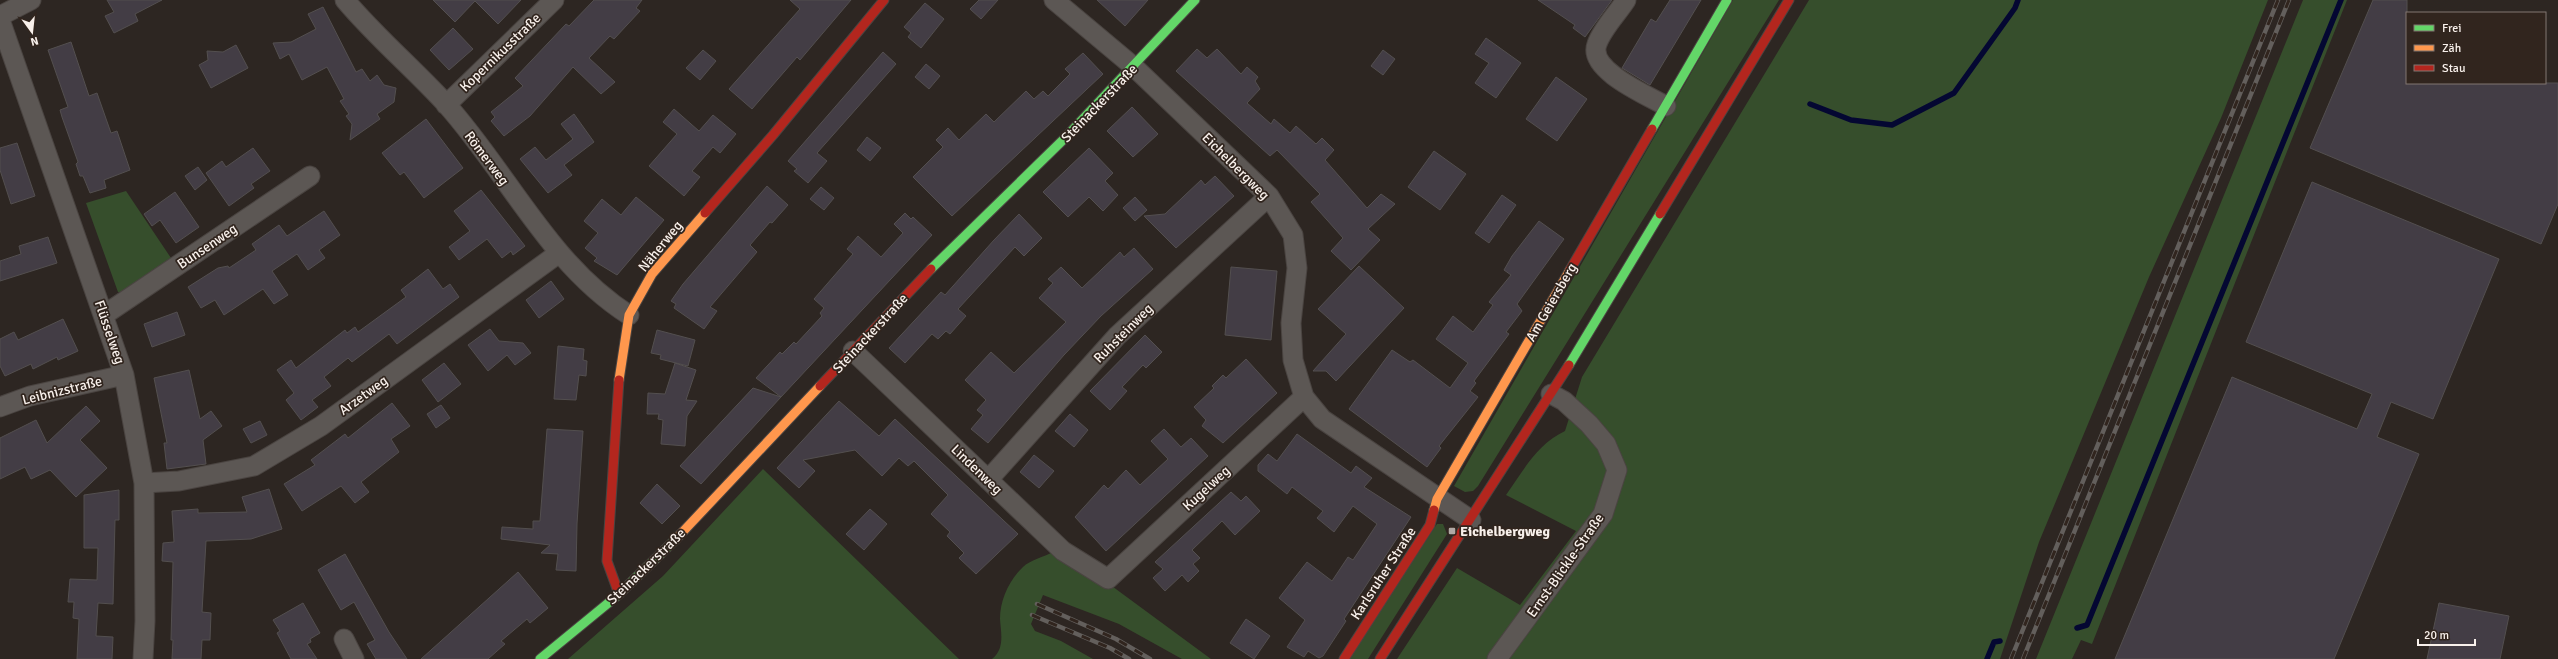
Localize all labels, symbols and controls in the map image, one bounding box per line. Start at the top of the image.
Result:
street label: Kopernikusstraße [456,9,544,95]
north arrow [12,12,52,52]
legend [2406,12,2546,84]
text: Frei [2442,21,2461,36]
text: N [29,34,40,48]
text: Zäh [2442,41,2461,56]
street label: Steinackerstraße [1058,61,1141,146]
text: Stau [2442,61,2466,76]
street label: Römerweg [461,128,512,189]
street label: Eichelbergweg [1198,129,1273,204]
street label: Näherweg [635,217,686,275]
street label: Bunsenweg [174,220,240,273]
street label: Am Geiersberg [1522,260,1581,344]
street label: Steinackerstraße [829,290,912,377]
street label: Flüsselweg [91,298,128,366]
street label: Ruhsteinweg [1090,300,1157,367]
street label: Leibnizstraße [20,372,104,409]
street label: Arzetweg [336,372,391,419]
street label: Lindenweg [947,441,1006,498]
street label: Kugelweg [1179,462,1234,515]
street label: Ernst-Blickle-Straße [1523,510,1608,620]
place label: Eichelbergweg [1460,523,1551,540]
street label: Karlsruher Straße [1347,524,1420,623]
street label: Steinackerstraße [604,525,689,608]
marker: Eichelbergweg [1447,526,1457,536]
scale bar [2418,621,2475,647]
text: 20 m [2424,628,2449,643]

